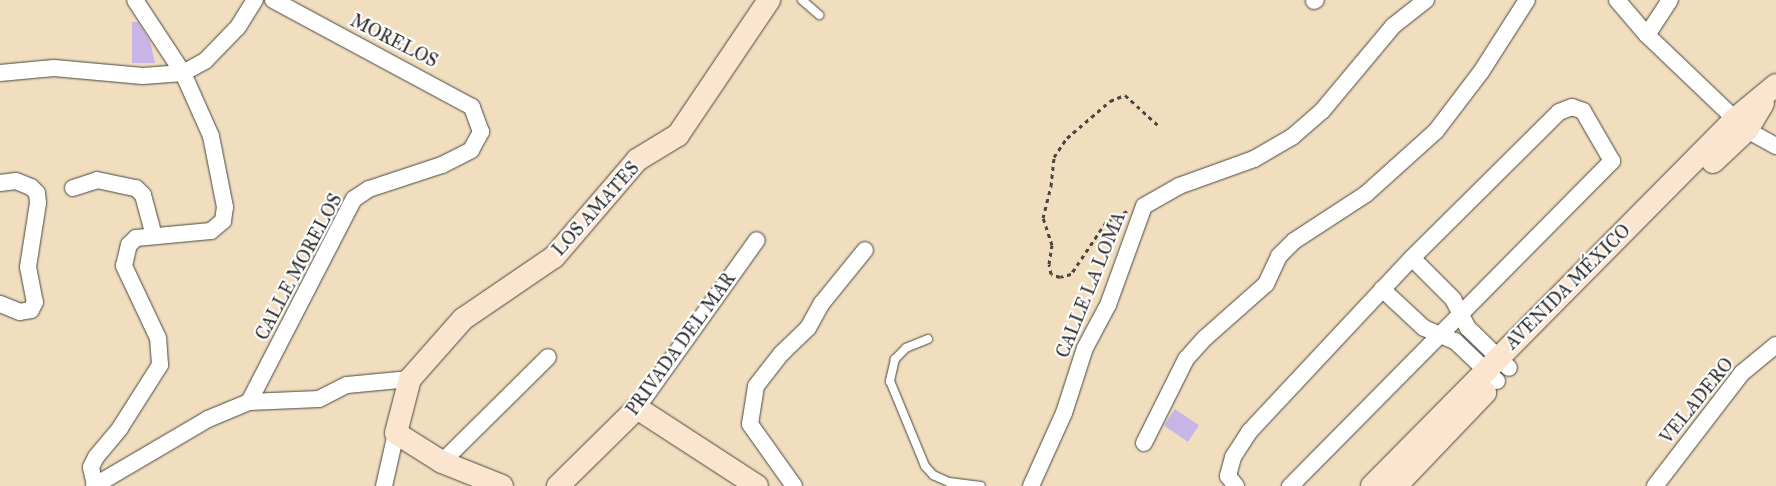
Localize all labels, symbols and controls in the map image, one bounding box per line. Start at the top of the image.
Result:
street label: MORELOS [347,10,441,72]
street label: LOS AMATES [548,157,644,261]
street label: CALLE MORELOS [251,190,347,344]
street label: CALLE LA LOMA [1052,209,1130,361]
street label: AVENIDA MÉXICO [1501,220,1635,354]
street label: PRIVADA DEL MAR [622,268,740,420]
street label: VELADERO [1656,354,1738,448]

